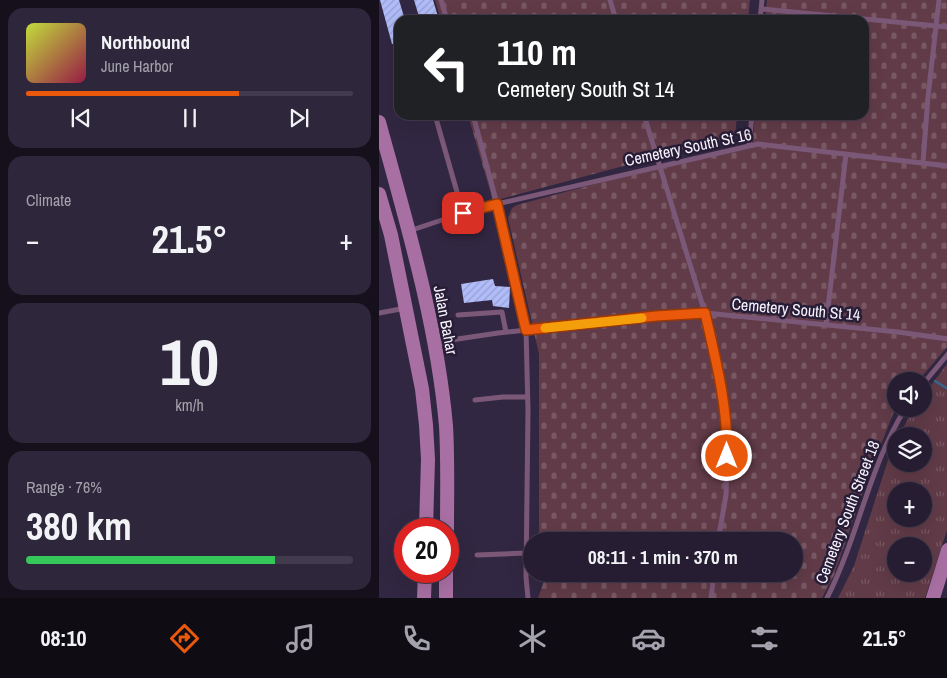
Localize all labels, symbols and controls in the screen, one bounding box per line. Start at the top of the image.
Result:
text: Northbound [101,29,190,55]
text: 110 m [497,29,577,76]
icon: left [414,35,479,100]
text: June Harbor [101,55,173,77]
text: Cemetery South St 14 [497,74,675,104]
icon: previous [67,104,95,132]
icon: pause [176,104,204,132]
icon: next [285,104,313,132]
street label: Cemetery South St 16 [623,123,753,171]
text: Climate [26,189,71,211]
pin [442,192,484,234]
icon: arrive [449,199,477,227]
text: 21.5° [152,214,227,265]
text: − [26,221,39,259]
text: + [340,221,353,259]
street label: Jalan Bahar [429,284,464,357]
street label: Cemetery South St 14 [731,292,861,326]
text: 10 [160,318,219,405]
map controls [887,372,932,582]
button: sound [887,372,932,417]
text: km/h [175,394,204,416]
button: layers [887,427,932,472]
position arrow [700,429,752,481]
street label: Cemetery South Street 18 [810,437,884,587]
text: Range · 76% [26,476,102,498]
button: + [887,482,932,527]
text: 380 km [26,501,132,552]
speed limit sign: 20 [394,518,459,583]
button: − [887,537,932,582]
text: 08:11 · 1 min · 370 m [588,544,738,570]
icon: directions [167,621,202,656]
icon: music [283,621,318,656]
icon: phone [399,621,434,656]
icon: climate [515,621,550,656]
icon: car [631,621,666,656]
icon: filters [747,621,782,656]
text: 08:10 [40,623,87,653]
text: 21.5° [863,623,907,653]

